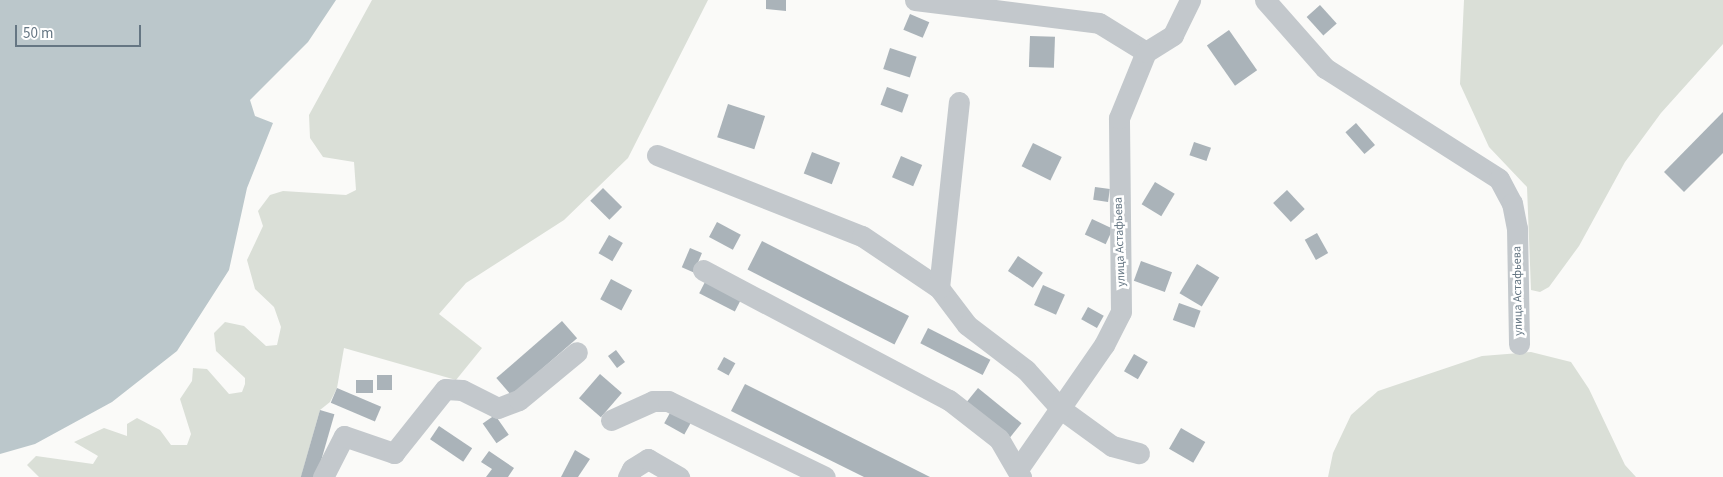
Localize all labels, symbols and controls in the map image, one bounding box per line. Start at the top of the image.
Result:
scale bar [18,15,144,47]
text: 50 m [23,23,53,44]
street label: улица Астафьева [1111,197,1129,287]
street label: улица Астафьева [1510,246,1526,336]

